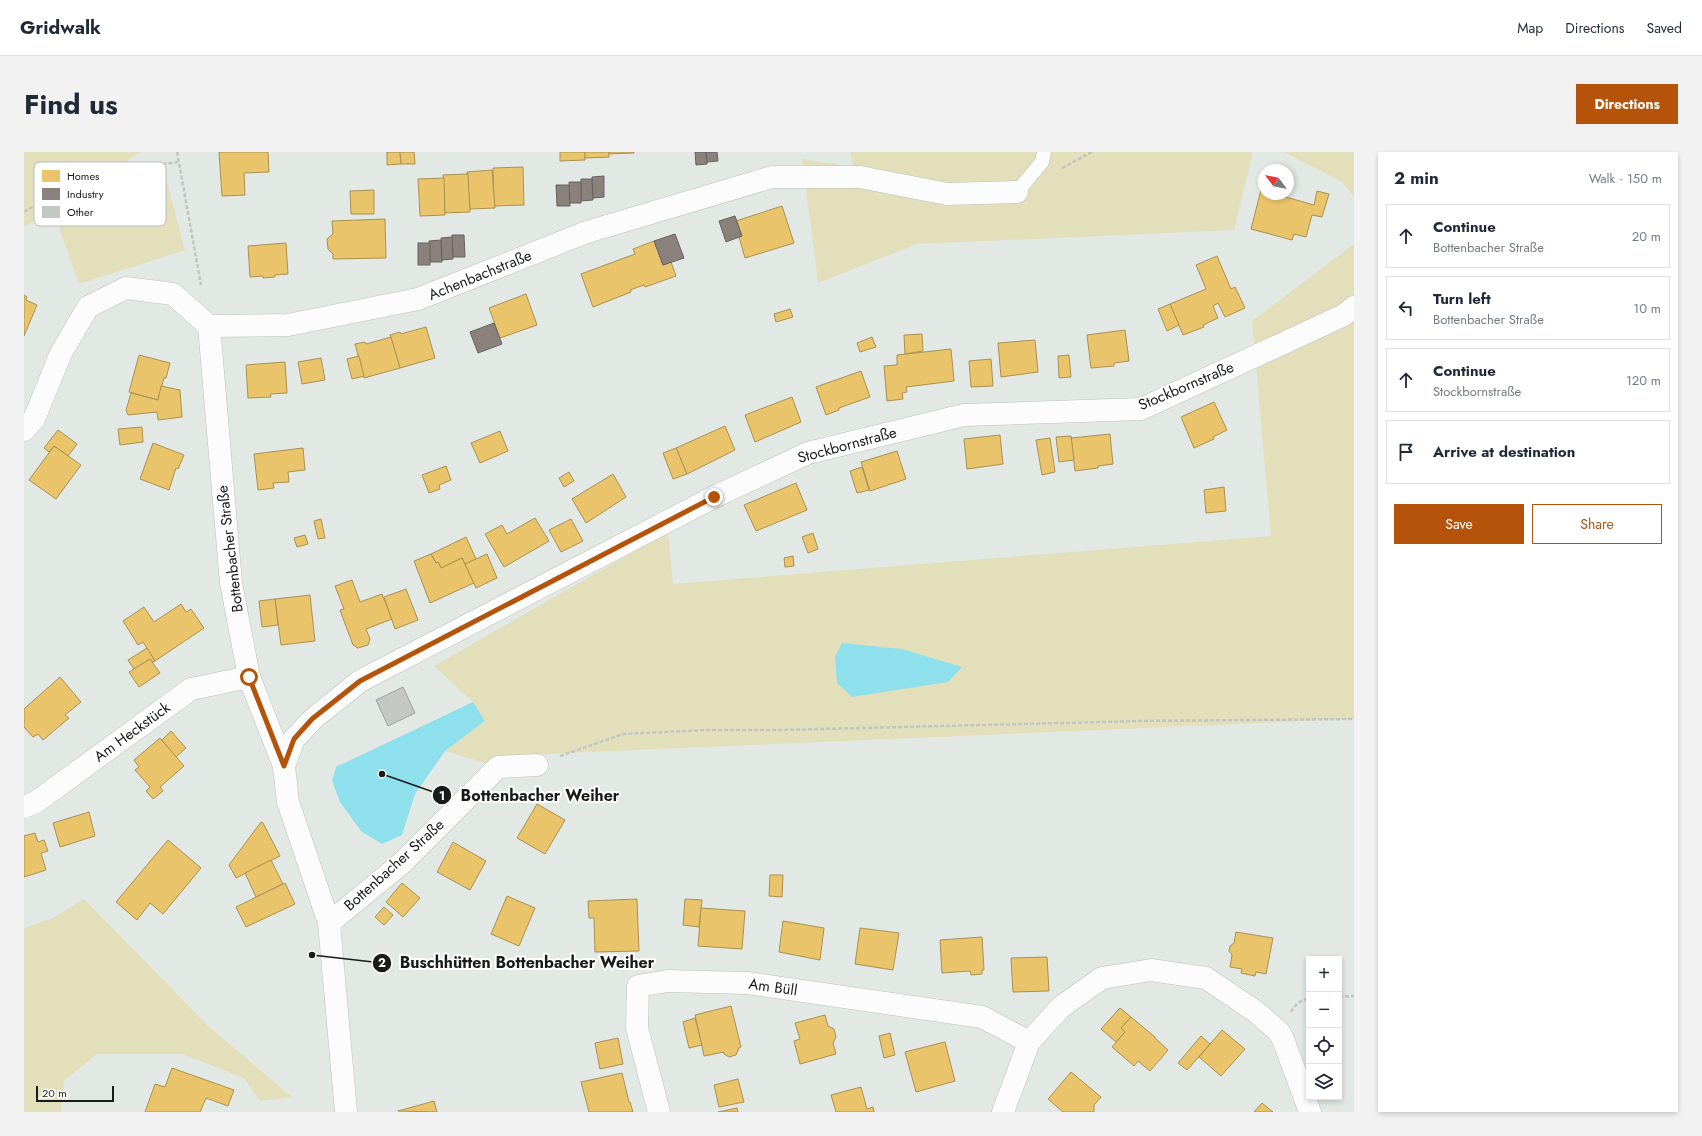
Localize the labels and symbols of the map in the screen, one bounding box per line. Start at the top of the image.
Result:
legend [34,162,166,226]
north arrow [1258,164,1294,200]
text: Homes [67,168,100,184]
text: Industry [67,186,104,202]
text: Other [67,204,94,220]
street label: Achenbachstraße [425,244,535,306]
street label: Stockbornstraße [1135,356,1237,416]
street label: Stockbornstraße [795,421,899,469]
street label: Bottenbacher Straße [211,484,249,614]
route end [705,488,723,506]
route start [240,668,258,686]
street label: Am Heckstück [89,697,175,767]
callout: Bottenbacher Weiher [432,781,627,809]
text: Bottenbacher Weiher [461,784,620,807]
text: 1 [439,787,445,805]
street label: Bottenbacher Straße [339,814,449,916]
callout: Buschhütten Bottenbacher Weiher [372,949,663,977]
text: Buschhütten Bottenbacher Weiher [400,951,655,974]
text: 2 [378,954,386,972]
street label: Am Büll [747,973,799,1001]
scale bar [36,1084,114,1103]

